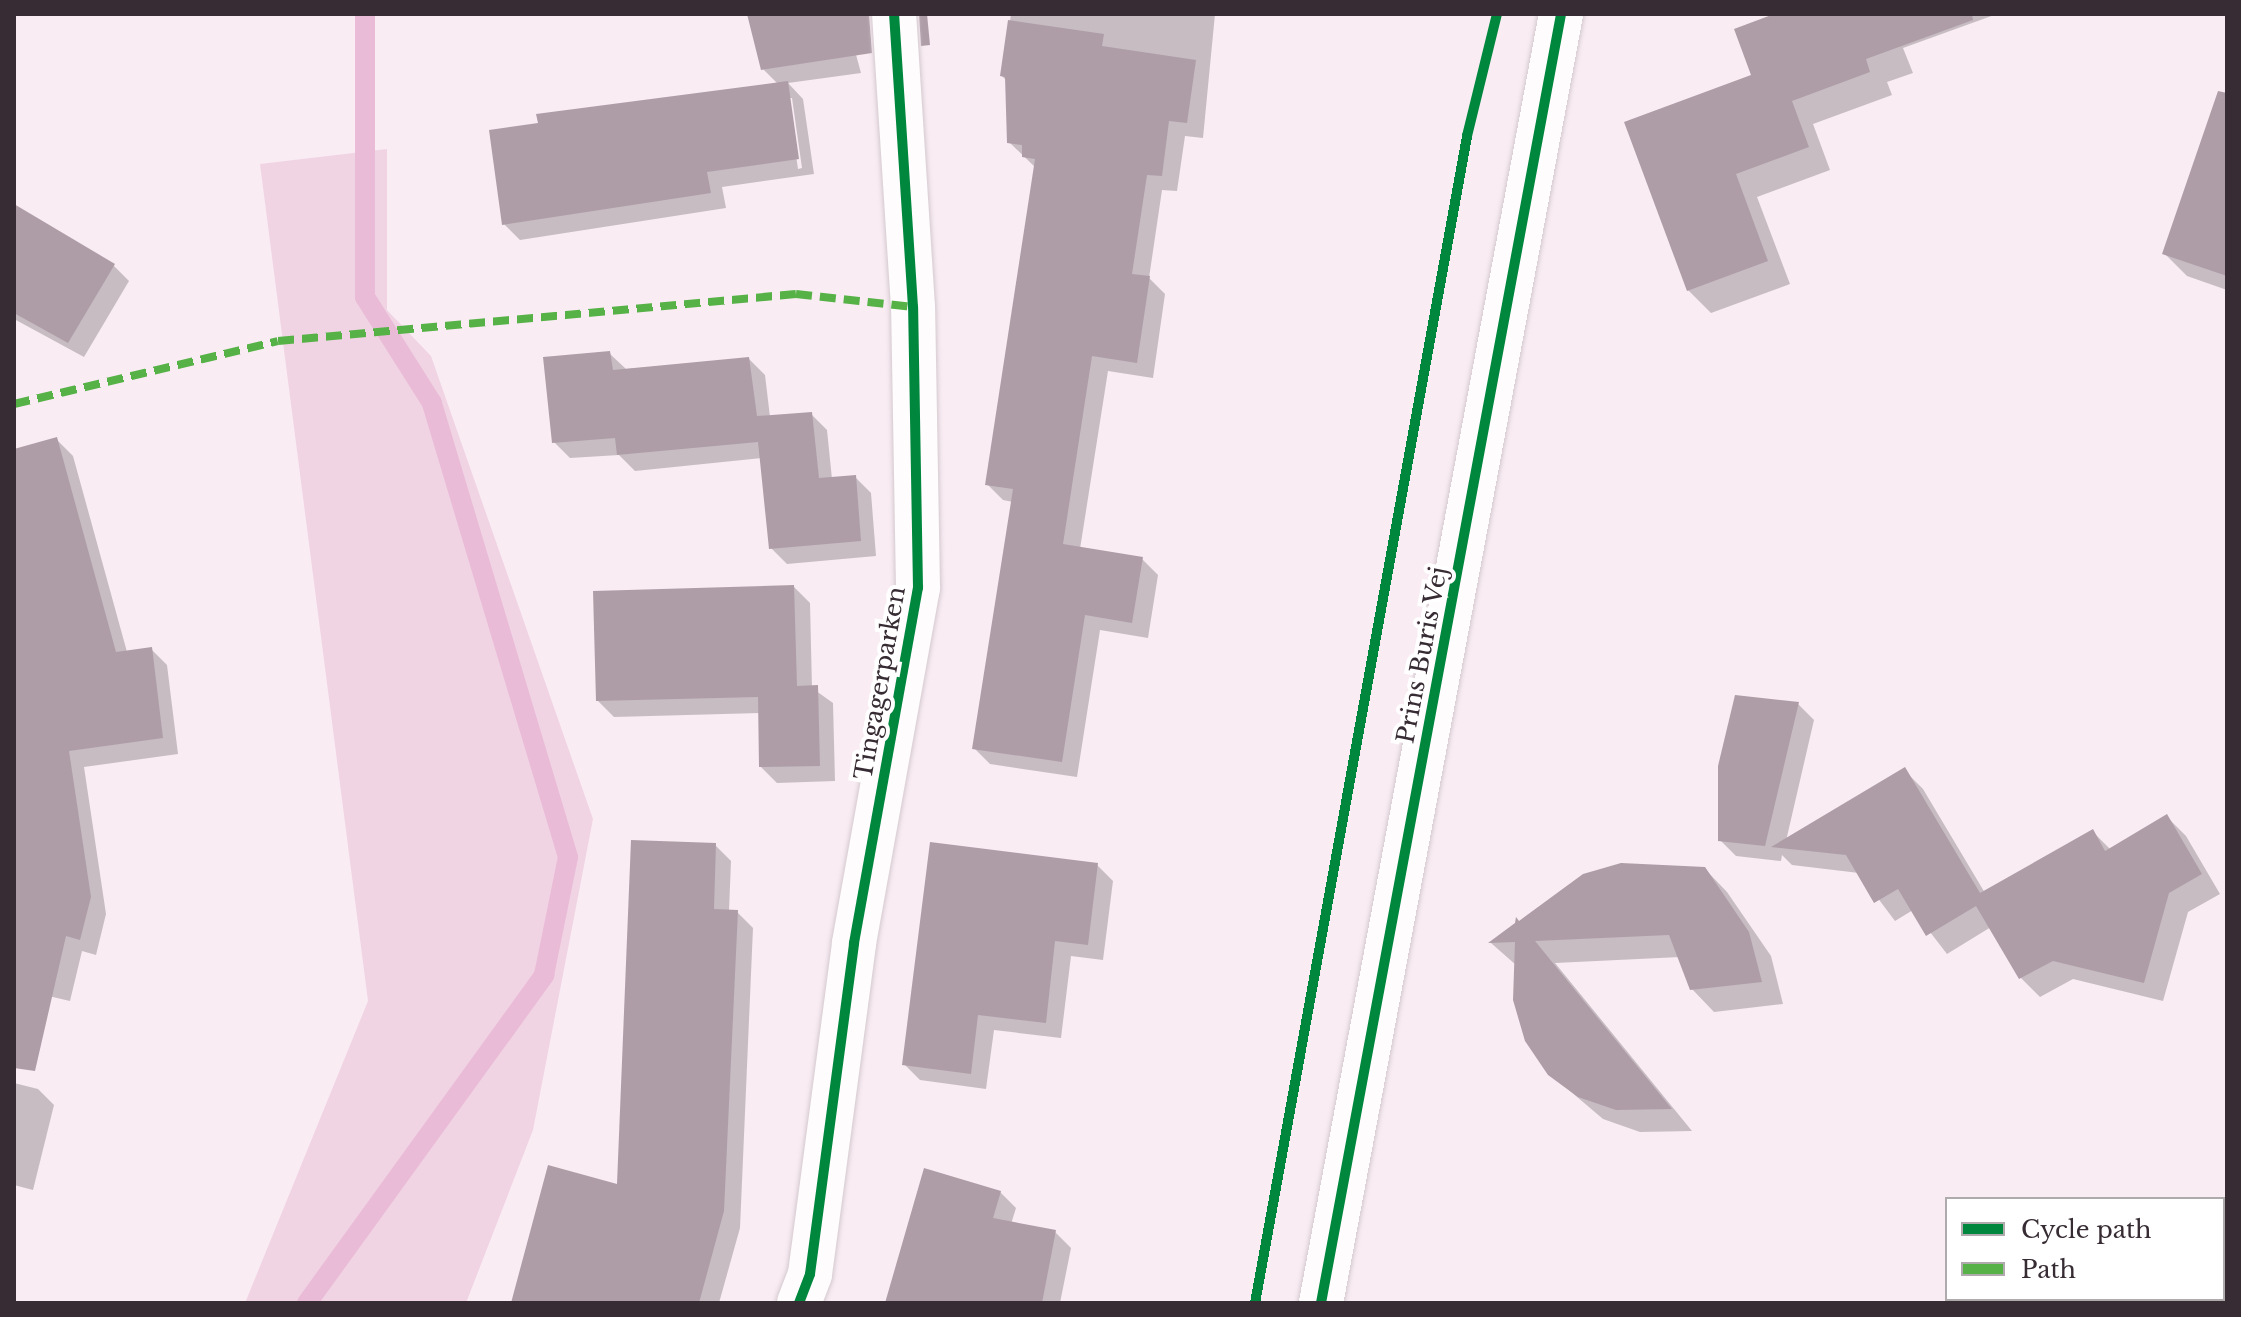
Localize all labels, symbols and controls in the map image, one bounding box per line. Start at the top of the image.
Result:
street label: Prins Buris Vej [1391,564,1453,746]
street label: Tingagerparken [849,584,911,782]
legend [1945,1197,2225,1301]
text: Cycle path [2021,1215,2152,1244]
text: Path [2021,1255,2076,1284]

